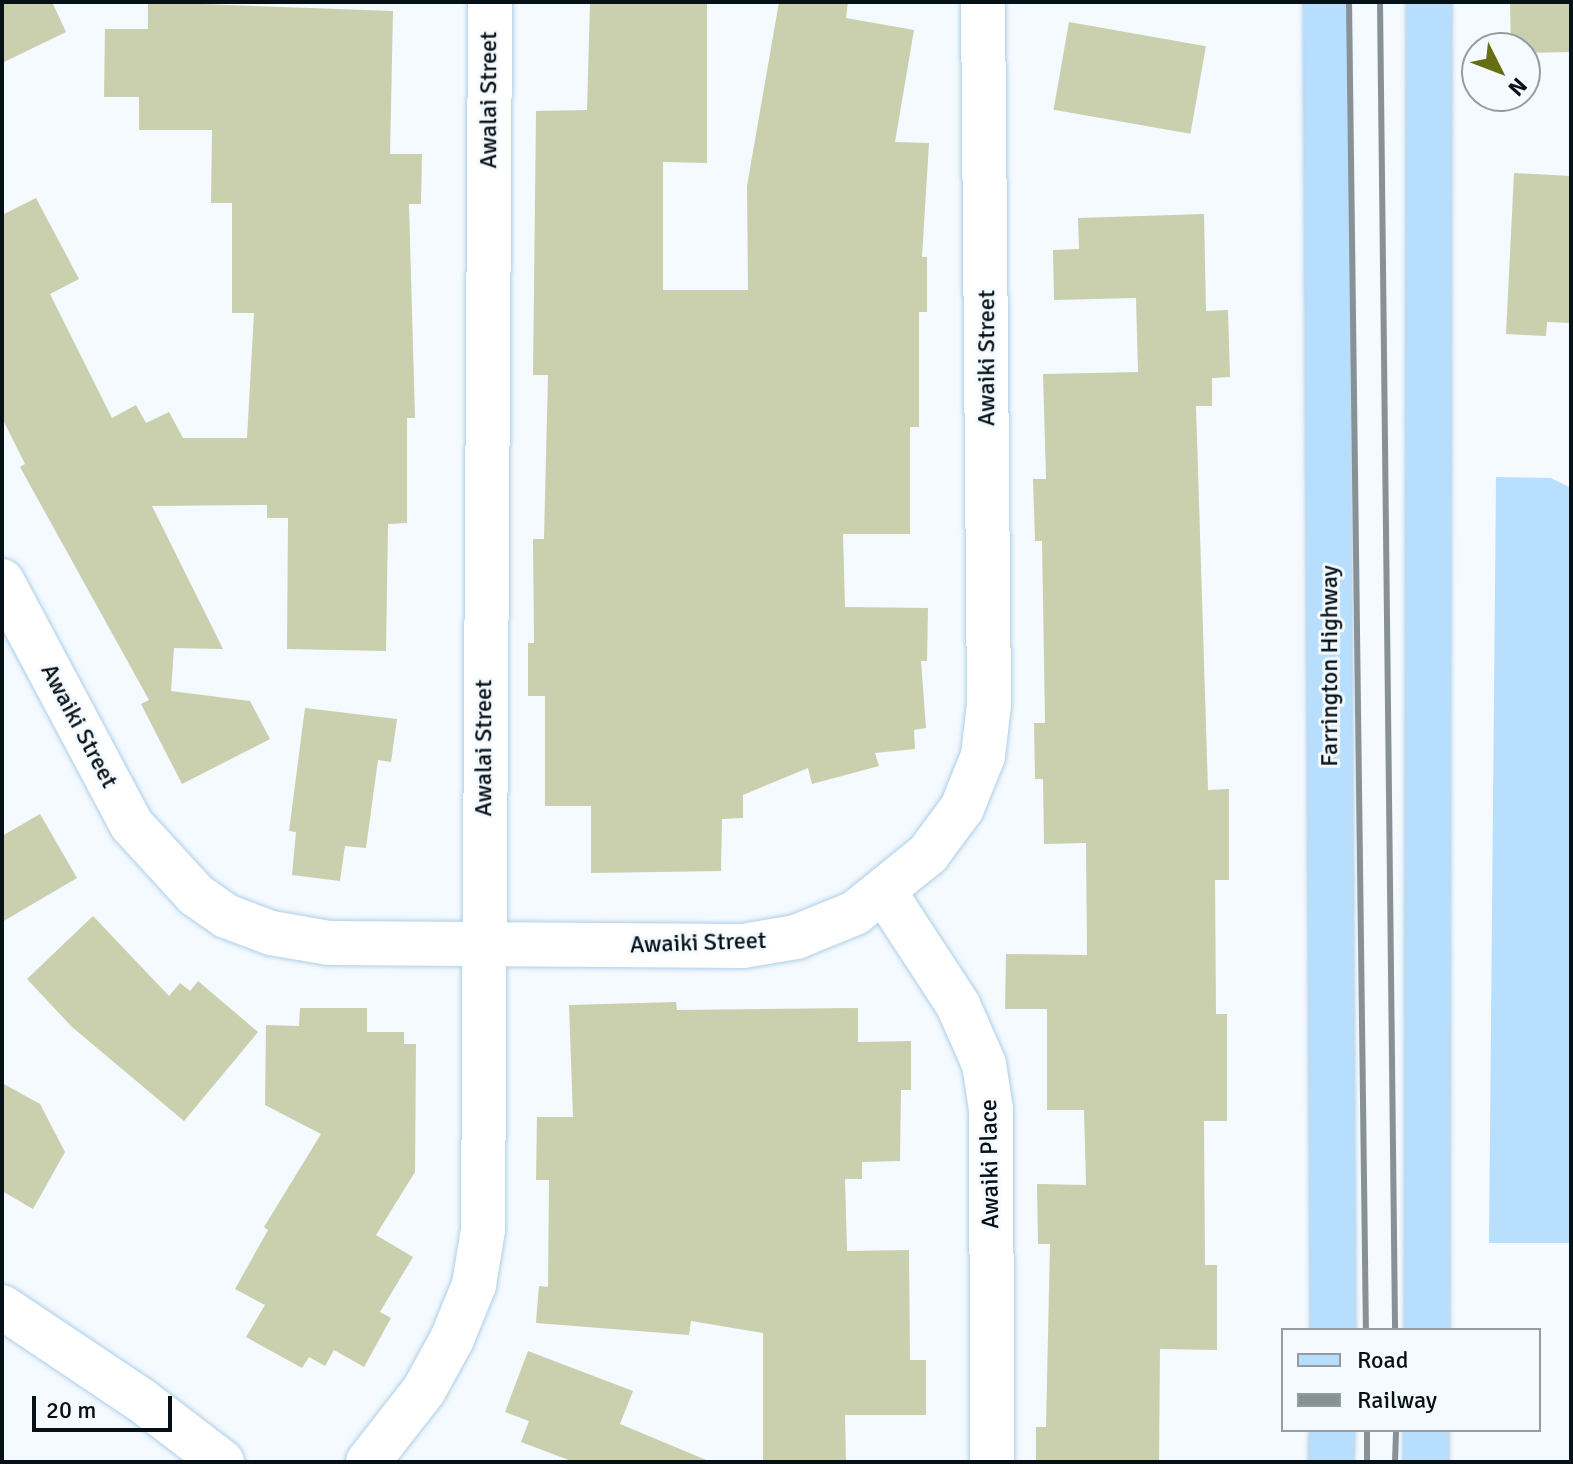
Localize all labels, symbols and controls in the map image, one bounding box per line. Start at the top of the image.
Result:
street label: Awalai Street [475,31,503,169]
north arrow [1461,32,1541,112]
text: N [1503,72,1533,102]
street label: Awaiki Street [973,290,1001,426]
street label: Farrington Highway [1316,565,1344,767]
street label: Awaiki Street [34,659,124,793]
street label: Awalai Street [470,679,498,817]
street label: Awaiki Street [629,926,767,960]
street label: Awaiki Place [974,1099,1006,1229]
legend [1281,1328,1541,1432]
text: Road [1357,1345,1408,1375]
scale bar [36,1380,176,1430]
text: Railway [1357,1385,1437,1415]
text: 20 m [46,1395,96,1425]

